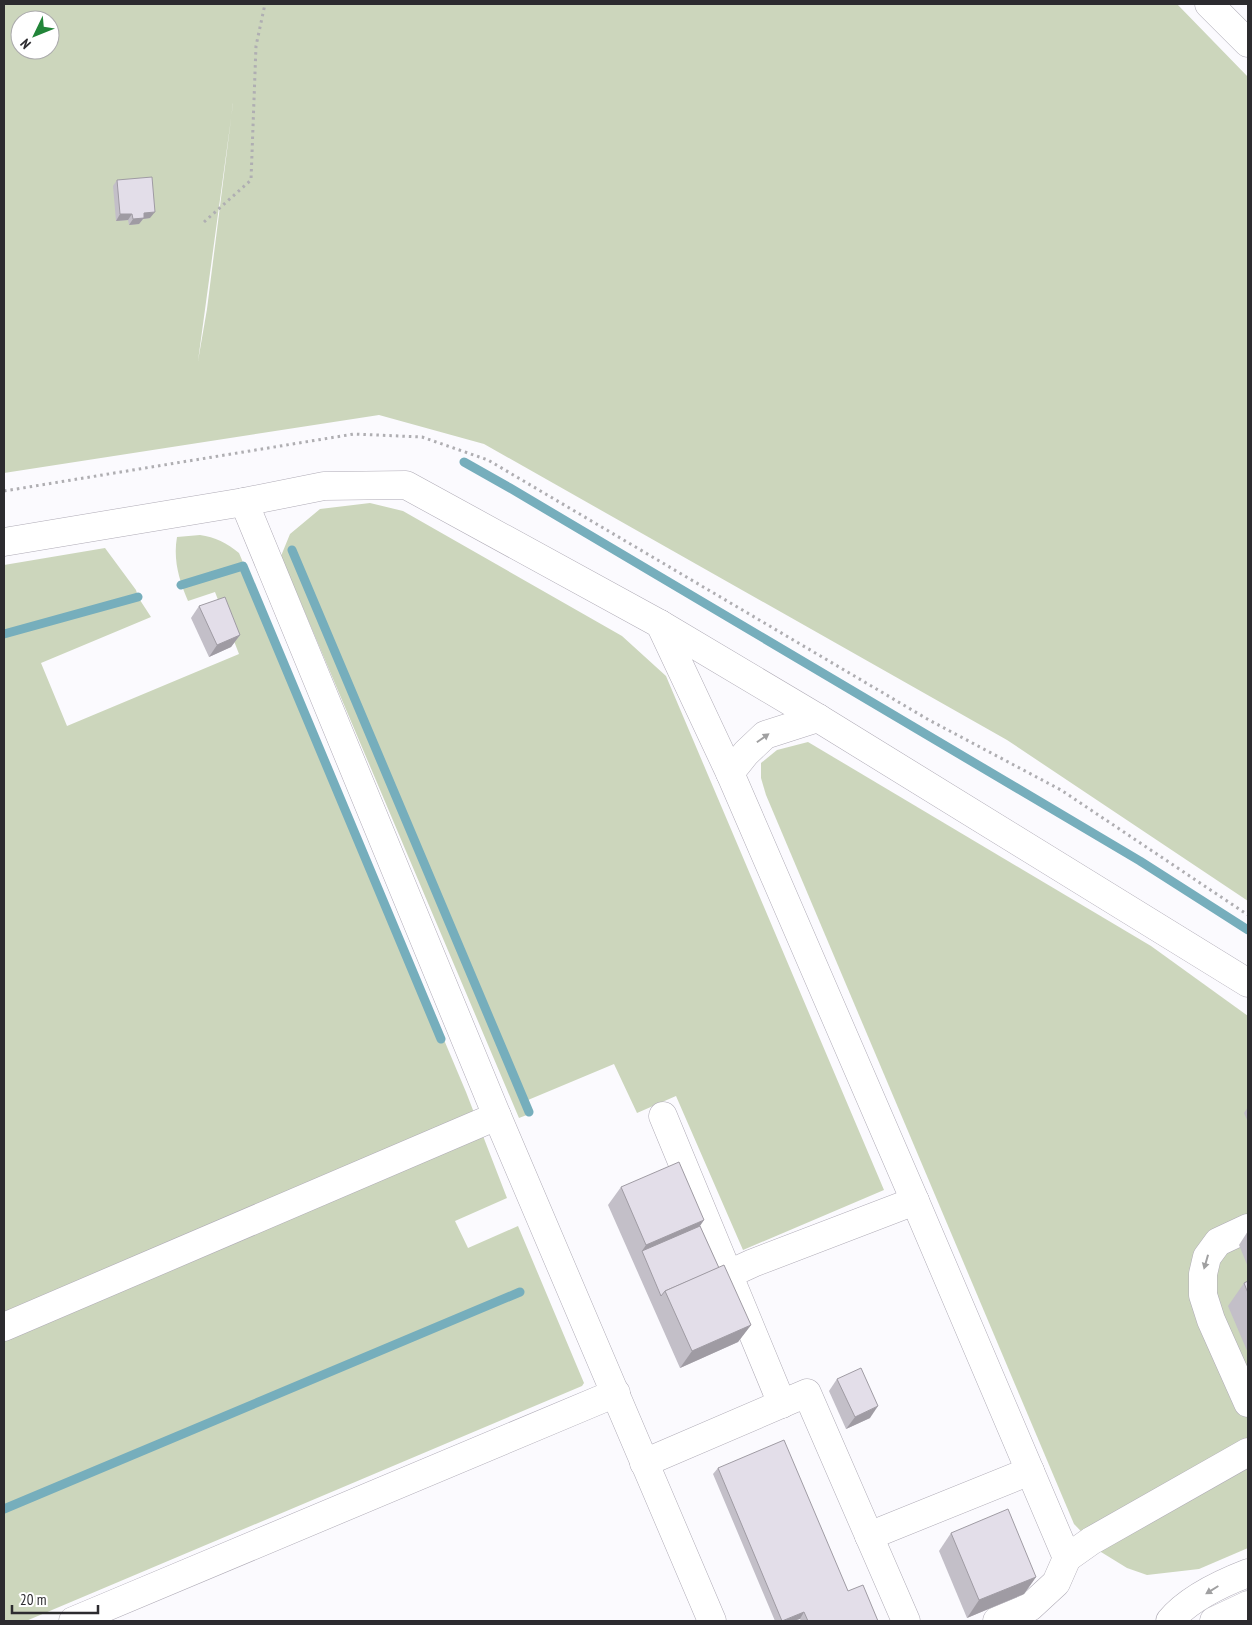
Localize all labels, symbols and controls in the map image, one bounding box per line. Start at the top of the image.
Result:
north arrow [10,10,60,60]
text: N [16,35,35,53]
one-way arrow [756,733,770,743]
one-way arrow [1202,1255,1210,1270]
scale bar [12,1582,99,1614]
one-way arrow [1206,1585,1219,1594]
text: 20 m [20,1590,46,1609]

